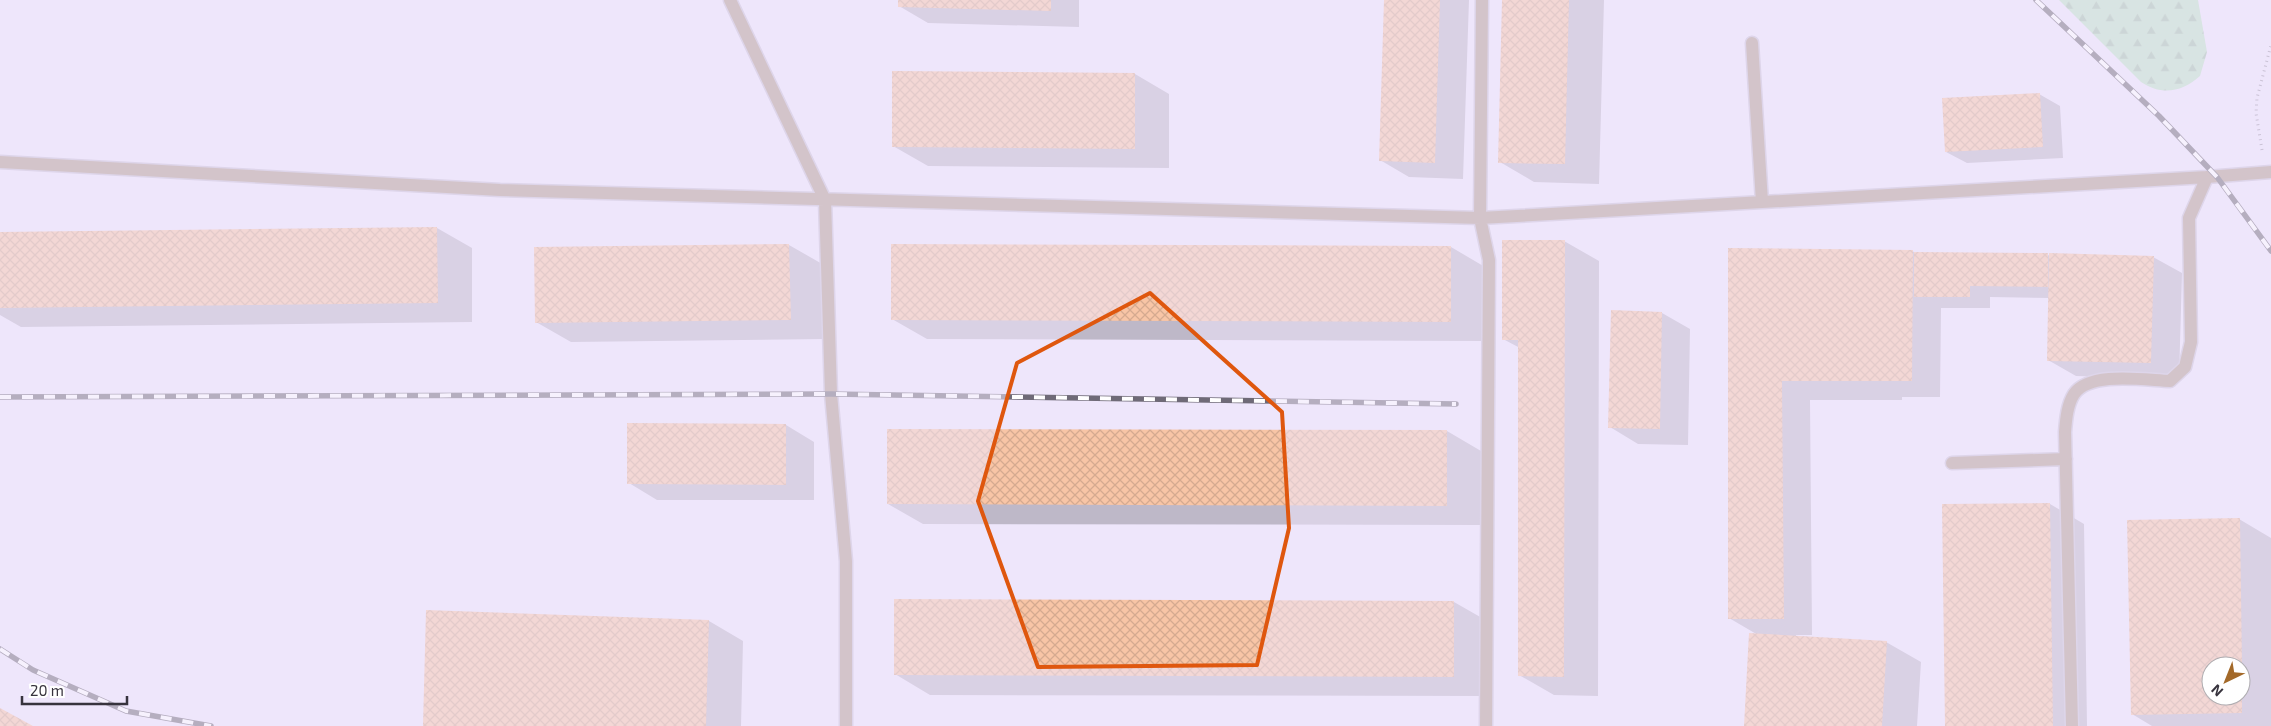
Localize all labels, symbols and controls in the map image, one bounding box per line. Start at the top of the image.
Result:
north arrow [2201,656,2251,706]
scale bar [22,674,128,706]
text: 20 m [30,681,64,699]
text: N [2207,681,2226,701]

